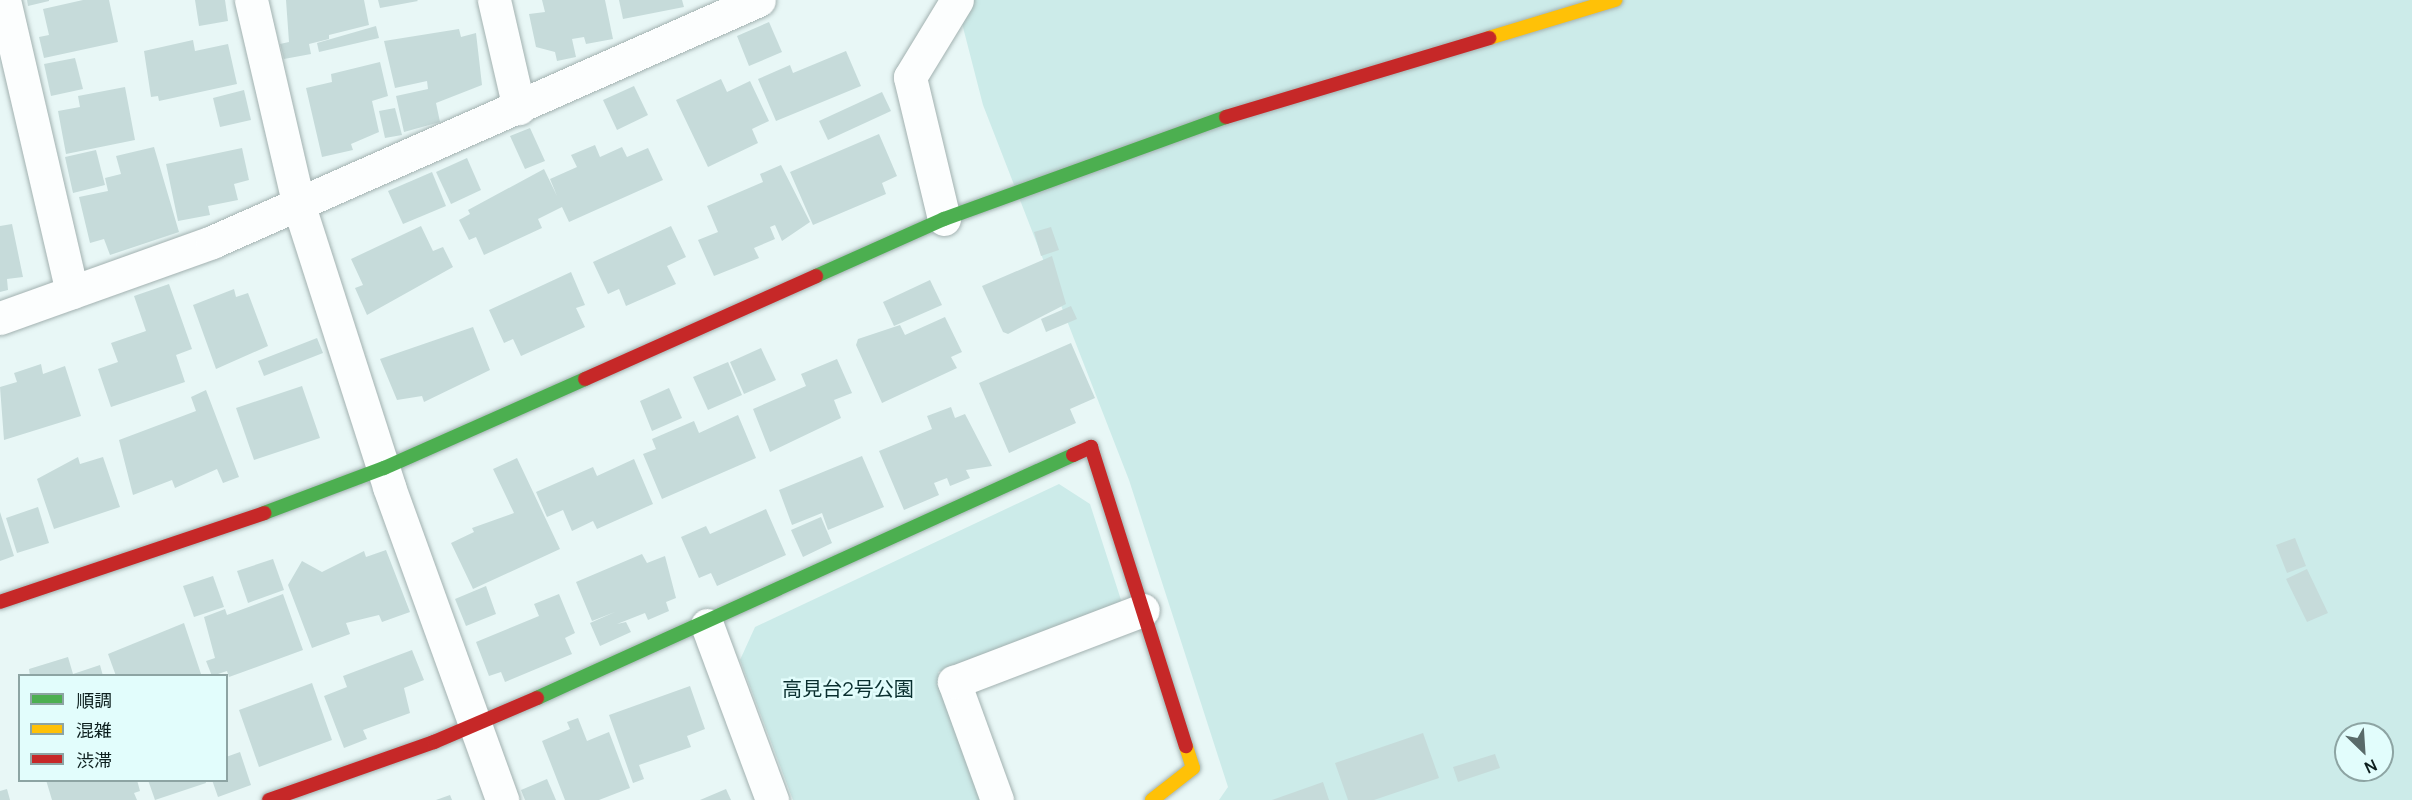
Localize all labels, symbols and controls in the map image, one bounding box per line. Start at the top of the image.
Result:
legend [18,674,228,782]
park label: 高見台2号公園 [782,676,914,700]
text: 順調 [76,688,112,712]
text: 混雑 [76,718,112,742]
north arrow [2334,722,2394,782]
text: 渋滞 [76,748,112,772]
text: N [2361,754,2381,779]

